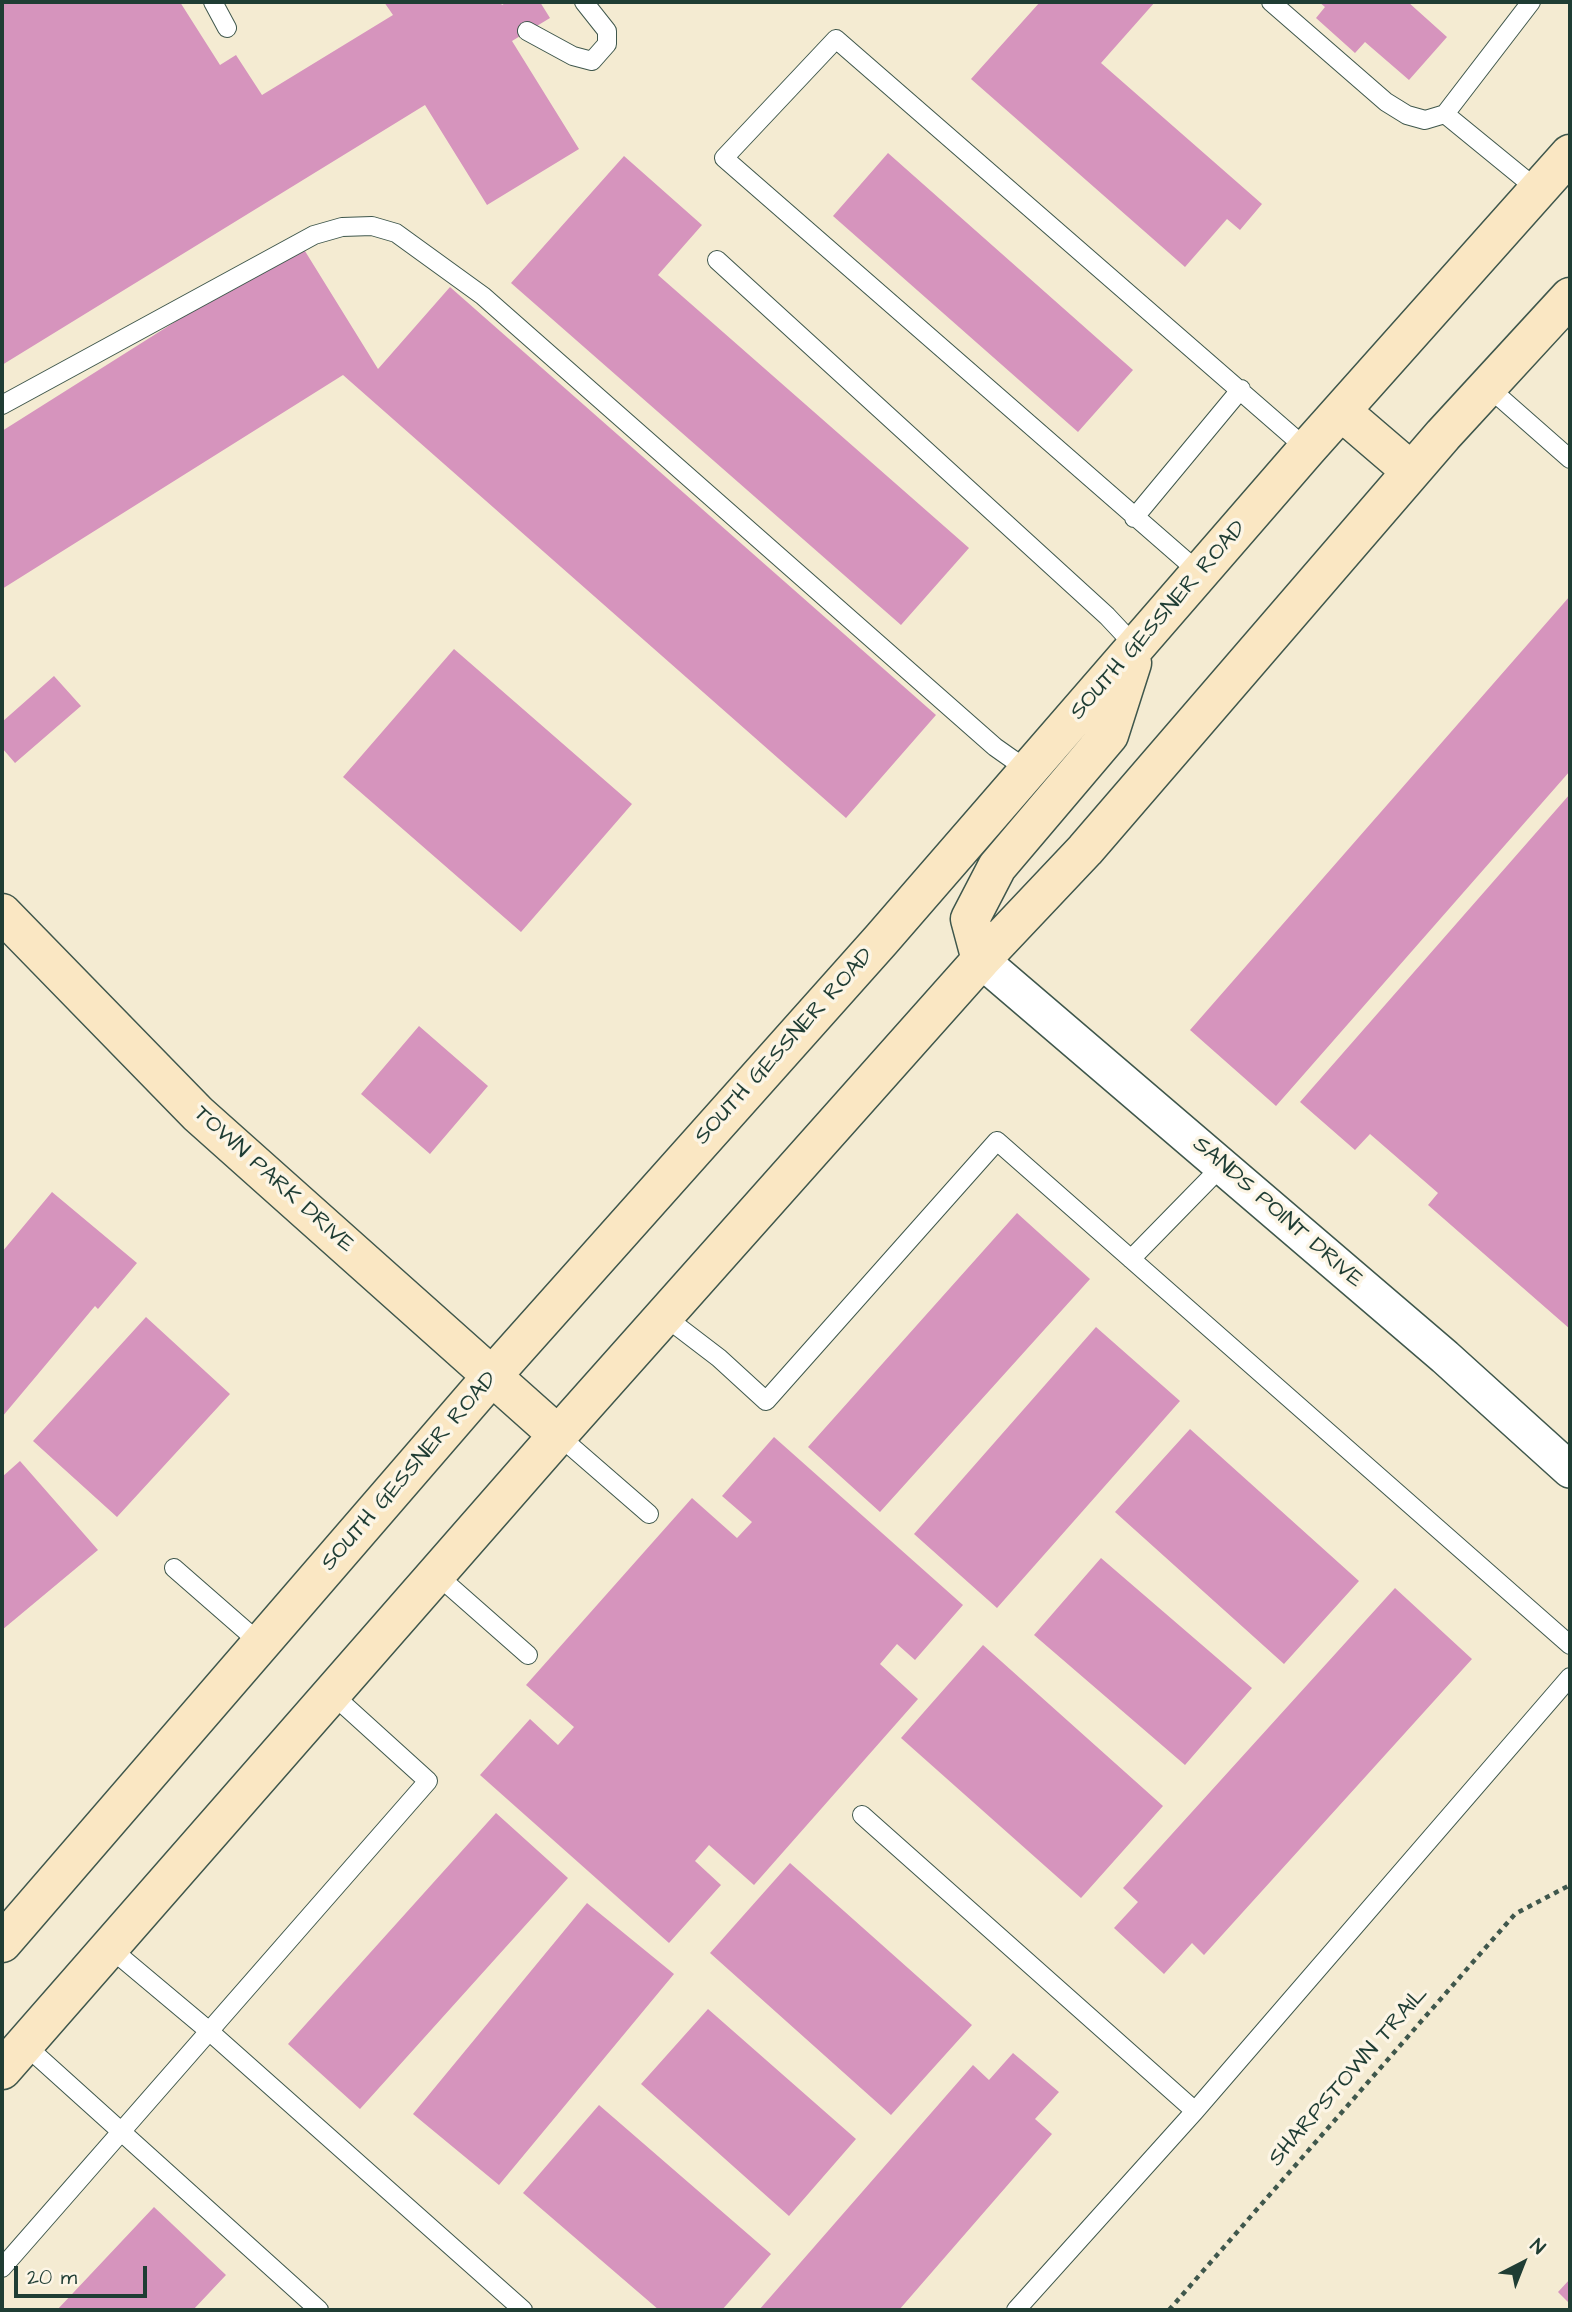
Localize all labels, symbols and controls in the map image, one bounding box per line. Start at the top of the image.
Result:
street label: SOUTH GESSNER ROAD [1065,516,1253,726]
street label: SOUTH GESSNER ROAD [690,943,880,1151]
street label: TOWN PARK DRIVE [187,1101,359,1259]
street label: SANDS POINT DRIVE [1186,1131,1368,1295]
street label: SOUTH GESSNER ROAD [316,1367,504,1577]
street label: SHARPSTOWN TRAIL [1263,1981,1435,2173]
north arrow [1488,2228,1558,2298]
text: N [1524,2233,1551,2261]
scale bar [18,2252,150,2296]
text: 20 m [27,2263,77,2292]

